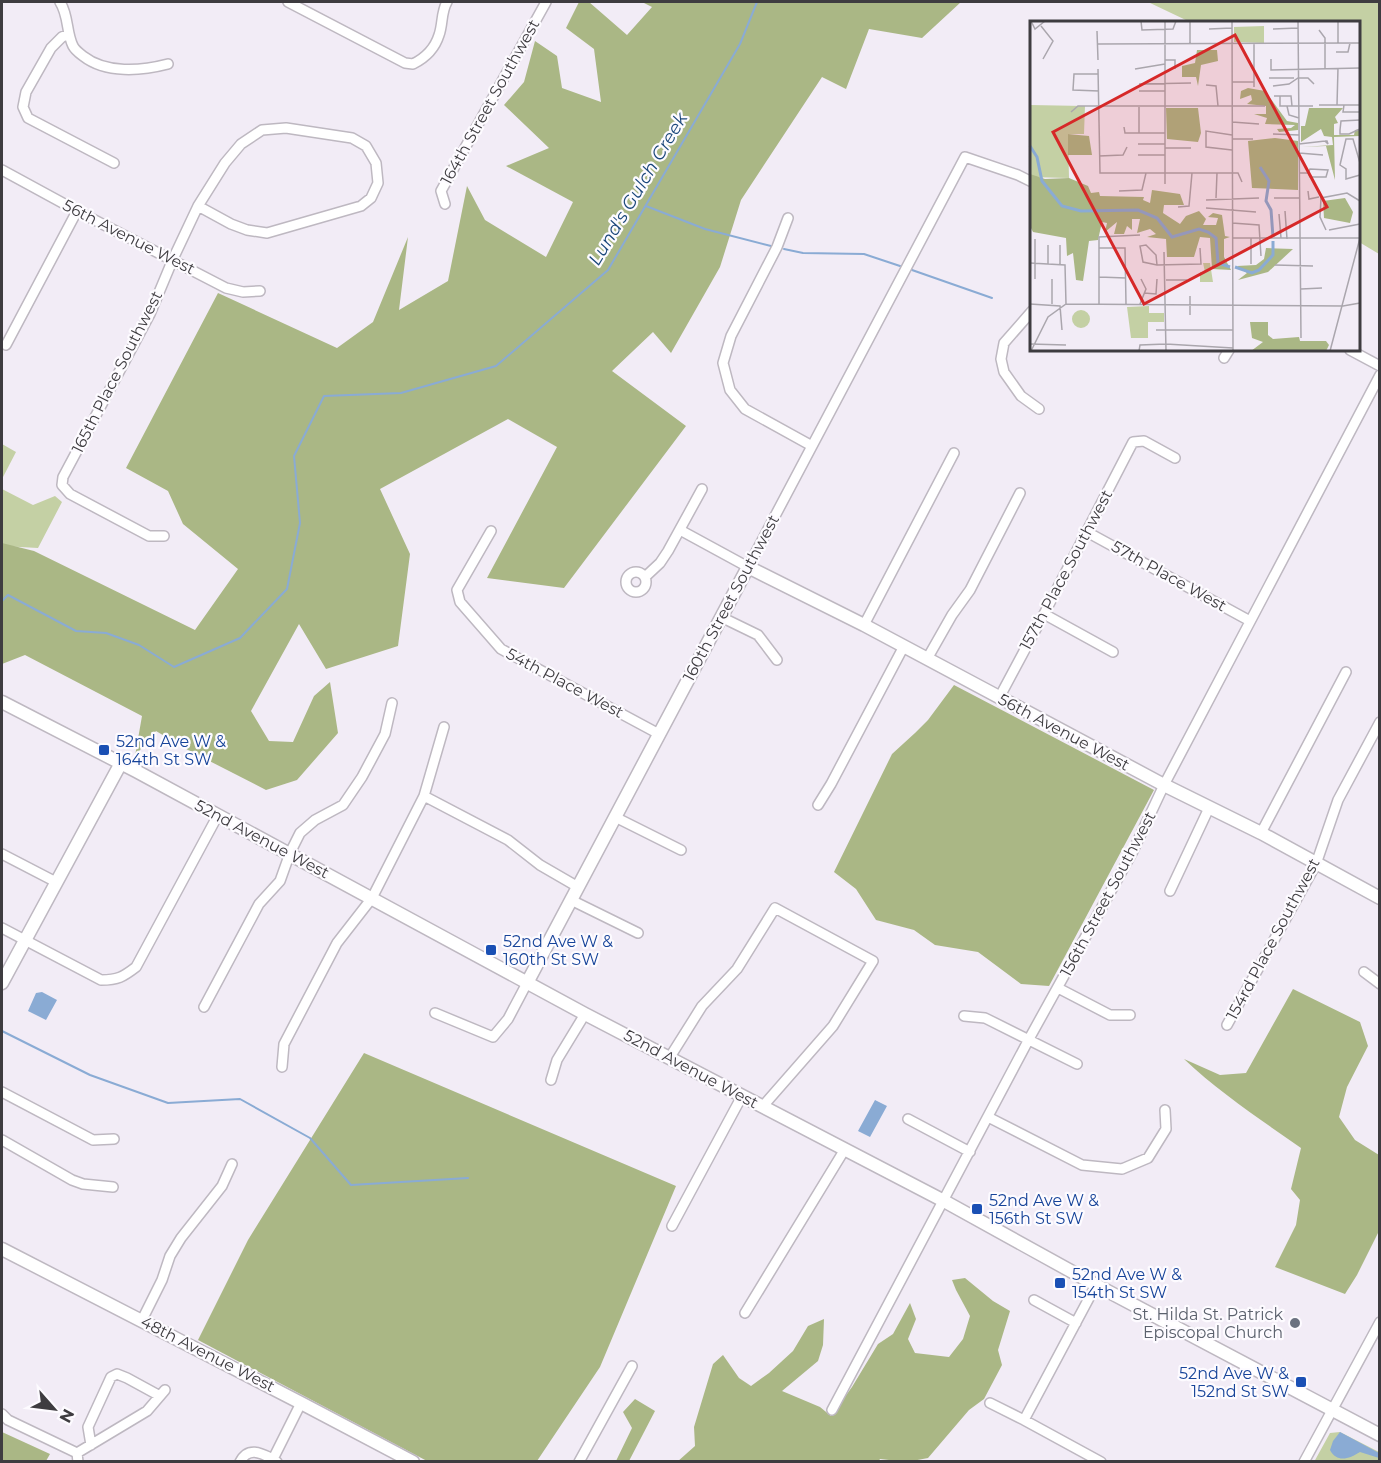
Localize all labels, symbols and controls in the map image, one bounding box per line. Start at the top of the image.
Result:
street label: 164th Street Southwest [437,16,544,188]
inset map [1030,21,1360,351]
water label: Lund's Gulch Creek [584,108,693,269]
street label: 56th Avenue West [60,195,199,279]
street label: 165th Place Southwest [68,287,166,456]
street label: 157th Place Southwest [1016,486,1117,653]
street label: 160th Street Southwest [679,511,783,685]
street label: 57th Place West [1108,537,1230,616]
street label: 54th Place West [503,644,627,722]
street label: 56th Avenue West [995,689,1133,775]
place label: 52nd Ave W & 164th St SW [116,732,226,769]
marker: 52nd Ave W & 164th St SW [97,743,111,757]
street label: 52nd Avenue West [192,796,333,883]
street label: 156th Street Southwest [1056,808,1160,980]
street label: 154rd Place Southwest [1222,855,1324,1023]
place label: 52nd Ave W & 160th St SW [503,932,613,969]
marker: 52nd Ave W & 160th St SW [484,943,498,957]
street label: 52nd Avenue West [621,1026,762,1113]
place label: 52nd Ave W & 156th St SW [989,1191,1099,1228]
marker: 52nd Ave W & 156th St SW [970,1202,984,1216]
place label: 52nd Ave W & 154th St SW [1072,1265,1182,1302]
marker: 52nd Ave W & 154th St SW [1053,1276,1067,1290]
place label: St. Hilda St. Patrick Episcopal Church [1133,1305,1283,1342]
street label: 48th Avenue West [138,1312,279,1396]
marker: St. Hilda St. Patrick Episcopal Church [1288,1316,1302,1330]
place label: 52nd Ave W & 152nd St SW [1179,1364,1289,1401]
marker: 52nd Ave W & 152nd St SW [1294,1375,1308,1389]
north arrow [24,1379,84,1439]
text: N [55,1406,78,1426]

